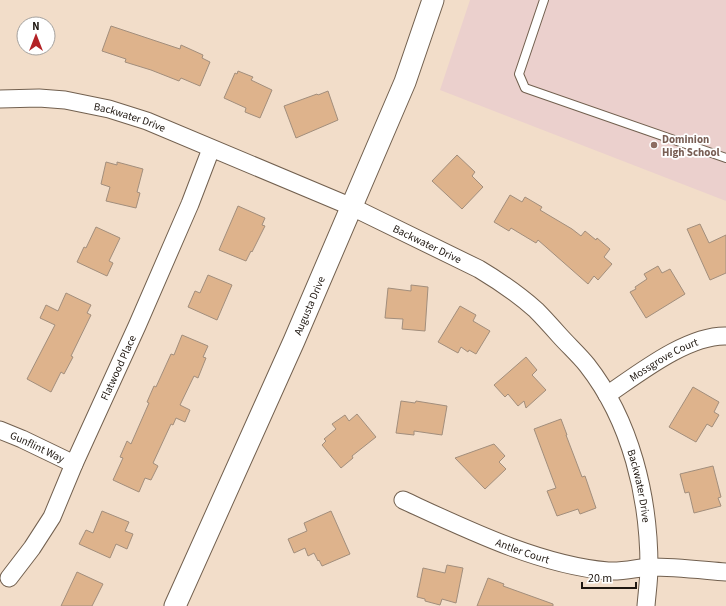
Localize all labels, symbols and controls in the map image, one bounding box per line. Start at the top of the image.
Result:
north arrow [16,16,56,56]
text: N [32,19,40,34]
street label: Backwater Drive [92,99,168,136]
place label: Dominion High School [662,132,721,160]
marker: Dominion High School [649,140,659,150]
street label: Backwater Drive [390,221,465,267]
street label: Augusta Drive [290,273,329,337]
street label: Flatwood Place [97,332,140,403]
street label: Mossgrove Court [626,334,700,385]
street label: Gunflint Way [8,427,67,466]
street label: Backwater Drive [624,447,654,524]
street label: Antler Court [494,534,551,567]
scale bar [582,564,636,590]
text: 20 m [588,570,612,587]

